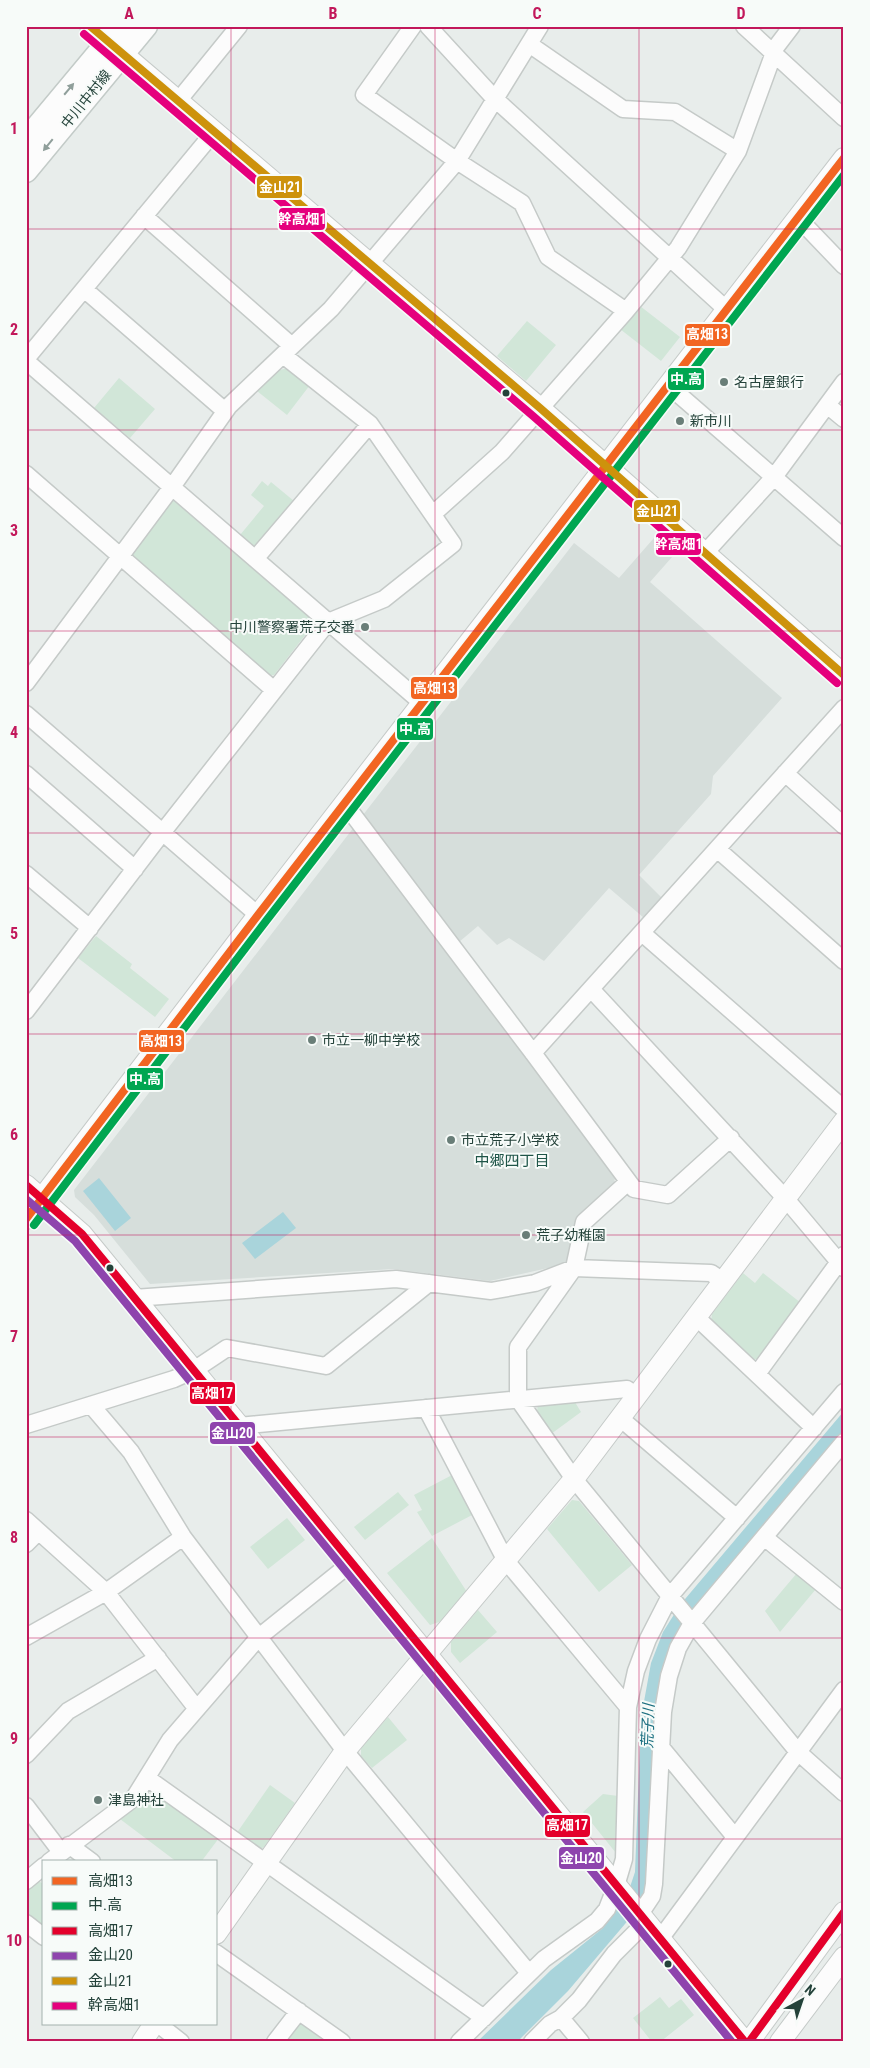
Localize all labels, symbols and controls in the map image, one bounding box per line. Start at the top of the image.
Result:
text: A [124,4,134,23]
text: B [329,4,338,23]
text: C [532,4,542,23]
text: D [736,4,746,23]
street label: 中川中村線 [58,67,114,131]
one-way arrow [63,83,74,96]
text: 1 [10,119,18,138]
one-way arrow [43,139,54,151]
line badge: 金山21 [256,175,303,199]
text: 金山21 [259,179,301,195]
line badge: 幹高畑1 [278,207,326,231]
text: 幹高畑1 [277,211,327,227]
text: 2 [10,320,18,339]
line badge: 高畑13 [684,323,731,347]
text: 高畑13 [686,326,728,342]
line badge: 中.高 [667,367,705,391]
text: 中.高 [670,371,702,387]
place label: 名古屋銀行 [734,374,804,390]
marker: 名古屋銀行 [718,376,730,388]
unlabelled marker [501,388,511,398]
place label: 新市川 [690,413,732,429]
marker: 新市川 [674,415,686,427]
line badge: 金山21 [633,499,681,523]
text: 金山21 [636,503,678,519]
text: 3 [10,521,18,540]
line badge: 幹高畑1 [655,532,702,556]
text: 幹高畑1 [653,536,703,552]
place label: 中川警察署荒子交番 [229,619,355,635]
marker: 中川警察署荒子交番 [359,621,371,633]
line badge: 高畑13 [410,676,458,700]
text: 高畑13 [413,680,455,696]
line badge: 中.高 [396,717,434,741]
text: 中.高 [399,721,431,737]
text: 4 [10,723,18,742]
text: 5 [10,924,18,943]
line badge: 高畑13 [138,1029,185,1053]
place label: 市立一柳中学校 [322,1032,420,1048]
text: 高畑13 [140,1033,182,1049]
marker: 市立一柳中学校 [306,1034,318,1046]
line badge: 中.高 [126,1067,164,1091]
text: 中.高 [129,1071,161,1087]
text: 6 [10,1125,18,1144]
place label: 市立荒子小学校 [461,1132,559,1148]
marker: 市立荒子小学校 [445,1134,457,1146]
district label: 中郷四丁目 [474,1152,550,1170]
place label: 荒子幼稚園 [536,1227,606,1243]
marker: 荒子幼稚園 [520,1229,532,1241]
unlabelled marker [105,1263,115,1273]
text: 7 [10,1327,18,1346]
line badge: 高畑17 [189,1381,236,1405]
text: 高畑17 [191,1385,233,1401]
line badge: 金山20 [209,1421,256,1445]
text: 金山20 [211,1425,253,1441]
text: 8 [10,1528,18,1547]
water label: 荒子川 [638,1701,658,1749]
text: 9 [10,1729,18,1748]
place label: 津島神社 [108,1792,164,1808]
marker: 津島神社 [92,1794,104,1806]
line badge: 高畑17 [544,1814,591,1838]
text: 高畑17 [546,1817,588,1833]
line badge: 金山20 [558,1846,605,1870]
text: 金山20 [560,1850,602,1866]
legend [42,1860,218,2026]
text: 高畑13 [88,1872,133,1890]
text: 中.高 [88,1896,122,1914]
text: 高畑17 [88,1922,133,1940]
text: 10 [6,1931,22,1950]
text: 金山20 [88,1946,133,1964]
unlabelled marker [663,1959,673,1969]
text: 金山21 [88,1972,133,1990]
north arrow [778,1976,828,2026]
text: N [802,1981,819,1999]
text: 幹高畑1 [88,1996,140,2014]

